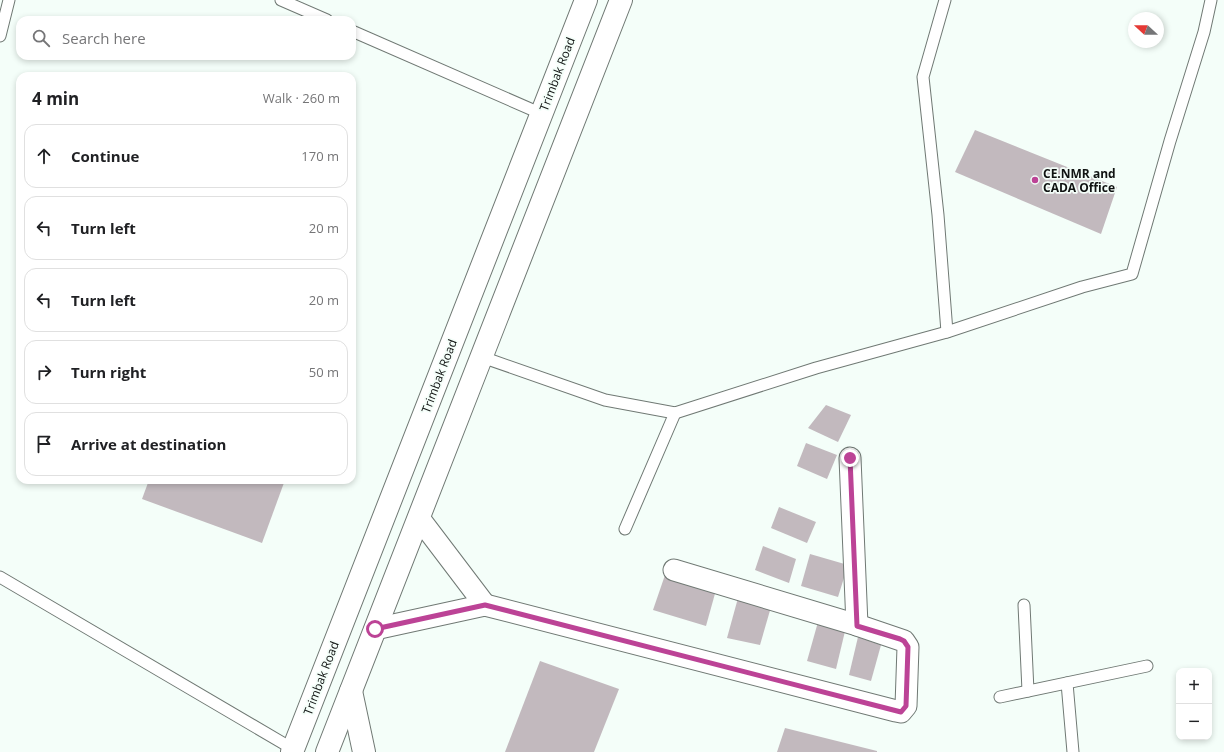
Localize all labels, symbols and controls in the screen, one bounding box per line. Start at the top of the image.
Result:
north arrow [1128,12,1164,48]
search box [16,16,356,60]
icon: search [30,27,52,49]
text: Search here [62,28,146,48]
street label: Trimbak Road [535,35,579,113]
text: 4 min [32,87,79,110]
text: Walk · 260 m [263,89,340,107]
icon: ahead [33,145,55,167]
text: Continue [71,146,139,166]
text: 170 m [301,147,339,165]
place label: CE.NMR and CADA Office [1043,165,1116,196]
marker: CE.NMR and CADA Office [1030,175,1040,185]
icon: left [33,217,55,239]
text: Turn left [71,218,136,238]
text: 20 m [309,219,339,237]
icon: left [33,289,55,311]
text: Turn left [71,290,136,310]
text: 20 m [309,291,339,309]
street label: Trimbak Road [417,337,461,415]
icon: right [33,361,55,383]
text: Turn right [71,362,146,382]
text: 50 m [309,363,339,381]
icon: arrive [33,433,55,455]
text: Arrive at destination [71,434,226,454]
route end [841,449,859,467]
route start [366,620,384,638]
street label: Trimbak Road [299,639,343,717]
map controls [1176,668,1212,740]
button: + [1176,668,1212,704]
button: − [1176,704,1212,740]

